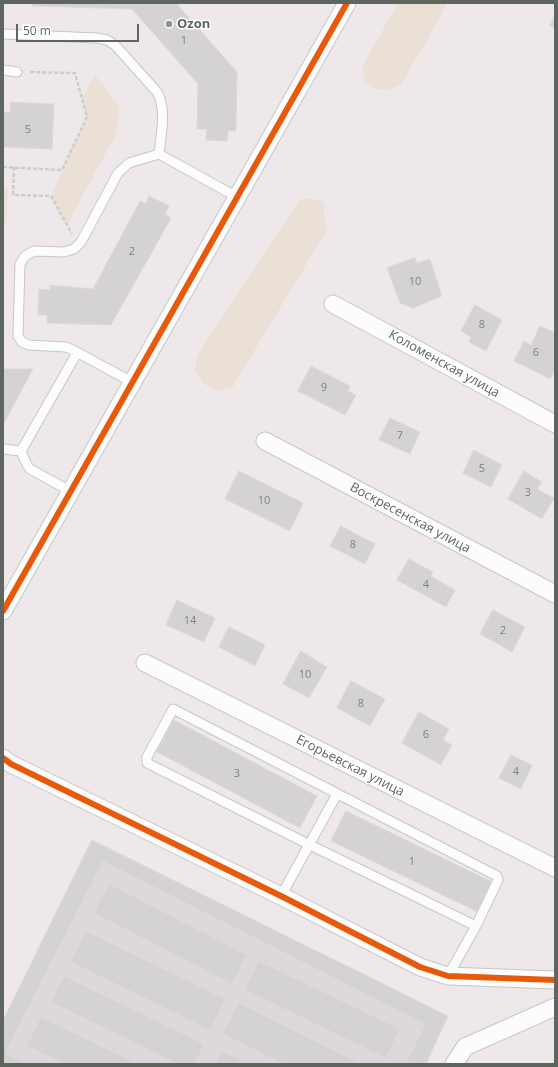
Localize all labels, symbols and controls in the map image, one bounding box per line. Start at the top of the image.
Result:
scale bar [18,16,141,42]
place label: Ozon [177,16,210,32]
marker: Ozon [164,19,174,29]
text: 50 m [23,22,51,39]
house number: 1 [181,34,187,48]
house number: 5 [25,123,31,137]
house number: 2 [129,245,135,259]
house number: 10 [409,275,421,289]
house number: 8 [479,318,485,332]
street label: Коломенская улица [386,327,502,401]
house number: 6 [533,346,539,360]
house number: 9 [321,381,327,395]
house number: 7 [397,429,403,443]
house number: 5 [479,462,485,476]
street label: Воскресенская улица [347,480,473,556]
house number: 3 [525,486,531,500]
house number: 10 [258,494,270,508]
house number: 8 [350,538,356,552]
house number: 4 [423,578,429,592]
house number: 14 [184,614,196,628]
house number: 2 [500,624,506,638]
house number: 10 [299,668,311,682]
house number: 8 [358,697,364,711]
house number: 6 [423,728,429,742]
street label: Егорьевская улица [293,732,407,800]
house number: 4 [513,765,519,779]
house number: 3 [234,767,240,781]
house number: 1 [409,855,415,869]

